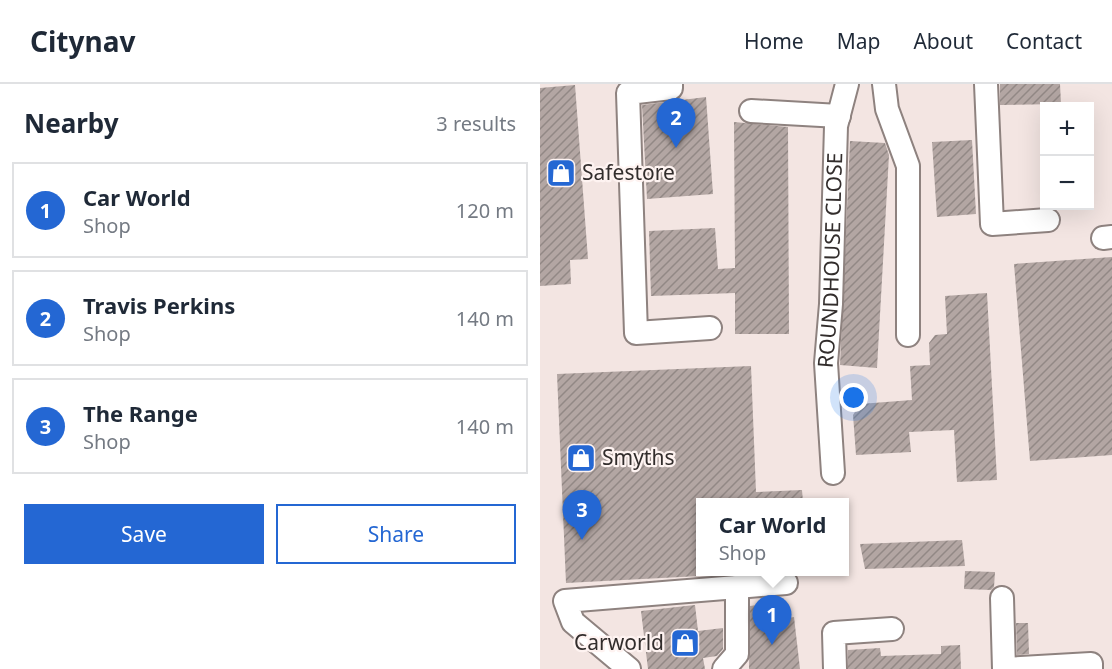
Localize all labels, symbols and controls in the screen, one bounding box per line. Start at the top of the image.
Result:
text: Citynav [30,22,135,60]
text: Home [744,27,804,55]
text: Map [837,27,880,55]
text: About [913,27,973,55]
text: Contact [1006,27,1082,55]
pin: 2 [656,98,696,148]
map controls [1040,102,1094,210]
button: + [1040,102,1094,156]
text: Nearby [24,105,119,141]
text: 3 results [436,110,516,137]
street label: ROUNDHOUSE CLOSE [811,152,848,369]
button: − [1040,156,1094,210]
shop icon: Safestore [545,157,577,189]
place label: Safestore [582,158,675,186]
text: Car World [83,182,191,212]
text: 1 [40,197,51,224]
text: 120 m [456,197,514,224]
text: Shop [83,212,131,239]
text: Travis Perkins [83,290,235,320]
text: 2 [40,305,51,332]
text: 140 m [456,305,514,332]
text: Shop [83,320,131,347]
your location [839,383,868,412]
text: The Range [83,398,198,428]
text: 3 [40,413,51,440]
text: 140 m [456,413,514,440]
text: Shop [83,428,131,455]
shop icon: Smyths [565,442,597,474]
place label: Smyths [602,443,675,471]
pin: 3 [562,490,602,540]
popup [696,498,849,576]
button: Save [24,504,264,564]
button: Share [276,504,516,564]
text: Car World [719,509,826,539]
text: Shop [719,539,766,566]
pin: 1 [752,596,792,645]
shop icon: Carworld [669,627,701,659]
place label: Carworld [574,628,664,656]

